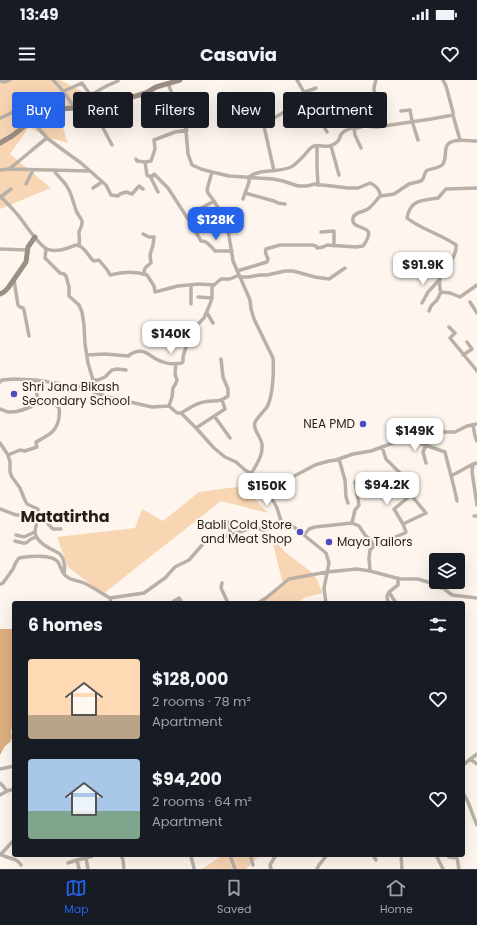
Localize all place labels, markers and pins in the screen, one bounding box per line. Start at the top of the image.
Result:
pin: $128K [188,207,244,241]
pin: $91.9K [390,252,456,286]
pin: $140K [143,321,199,355]
place label: Shri Jana Bikash Secondary School [22,378,130,409]
marker: Shri Jana Bikash Secondary School [9,389,19,399]
place label: NEA PMD [303,415,355,432]
pin: $149K [387,418,443,452]
marker: NEA PMD [358,419,368,429]
pin: $94.2K [354,472,420,506]
pin: $150K [239,473,295,507]
place label: Babli Cold Store and Meat Shop [197,516,292,547]
marker: Babli Cold Store and Meat Shop [295,527,305,537]
place label: Maya Tailors [337,533,412,550]
marker: Maya Tailors [324,537,334,547]

